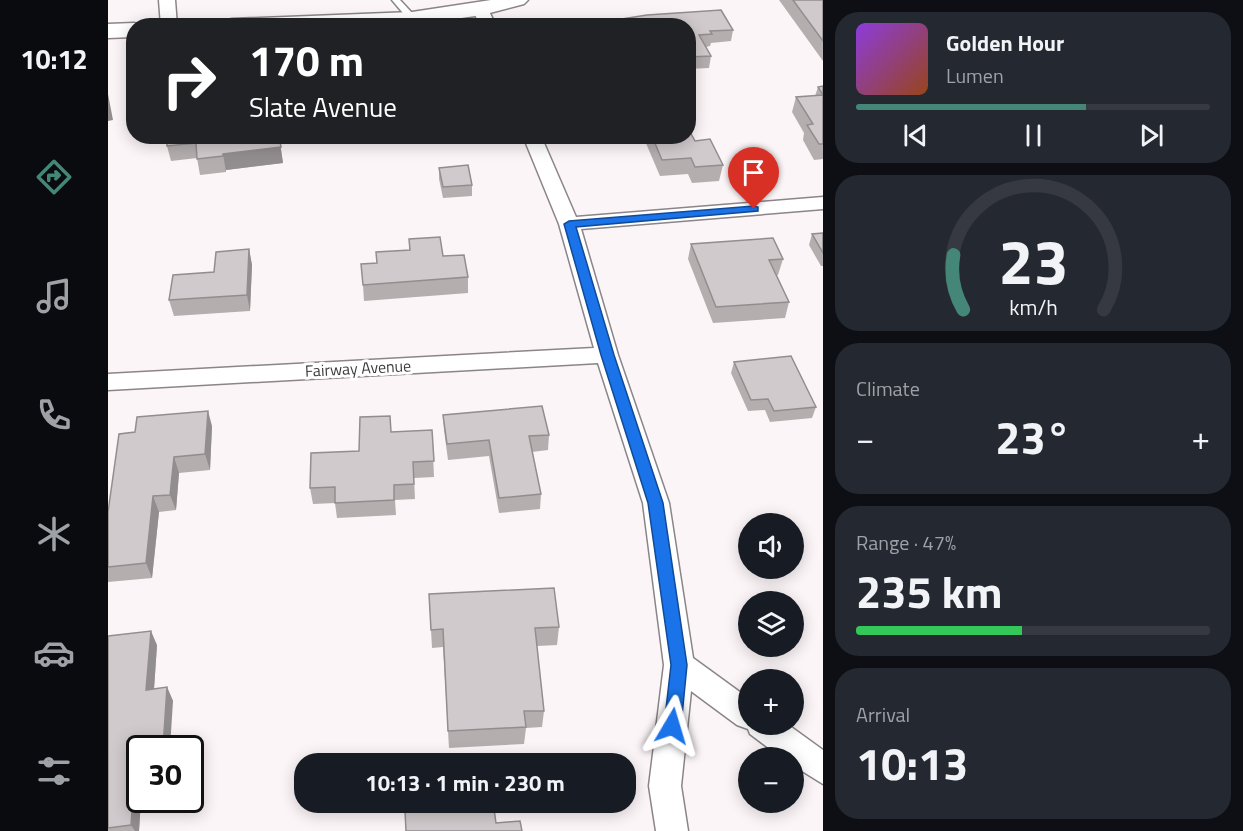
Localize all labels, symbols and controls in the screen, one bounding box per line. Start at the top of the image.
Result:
text: Golden Hour [946,26,1064,60]
text: 170 m [249,28,364,92]
text: 10:12 [20,38,88,79]
icon: right [150,42,228,120]
text: Lumen [946,60,1004,91]
text: Slate Avenue [249,86,397,127]
icon: previous [899,119,932,152]
icon: pause [1017,119,1050,152]
icon: next [1135,119,1168,152]
pin [728,147,779,209]
icon: directions [33,156,75,198]
icon: arrive [737,156,770,189]
text: 23 [998,213,1068,308]
icon: music [33,275,75,317]
text: km/h [1009,291,1057,323]
street label: Fairway Avenue [304,353,412,383]
text: Climate [856,373,920,404]
icon: phone [33,394,75,436]
text: 23° [995,403,1071,471]
text: − [856,413,874,463]
text: + [1192,413,1210,463]
icon: climate [33,513,75,555]
map controls [738,513,804,813]
button: sound [738,513,804,579]
text: Range · 47% [856,527,956,558]
text: 235 km [856,557,1002,625]
button: layers [738,591,804,657]
icon: car [33,632,75,674]
button: + [738,669,804,735]
position arrow [640,694,704,758]
text: Arrival [856,699,910,730]
text: 10:13 [856,729,968,797]
speed limit sign: 30 [126,735,204,813]
button: − [738,747,804,813]
icon: filters [33,750,75,792]
text: 10:13 · 1 min · 230 m [365,766,565,800]

